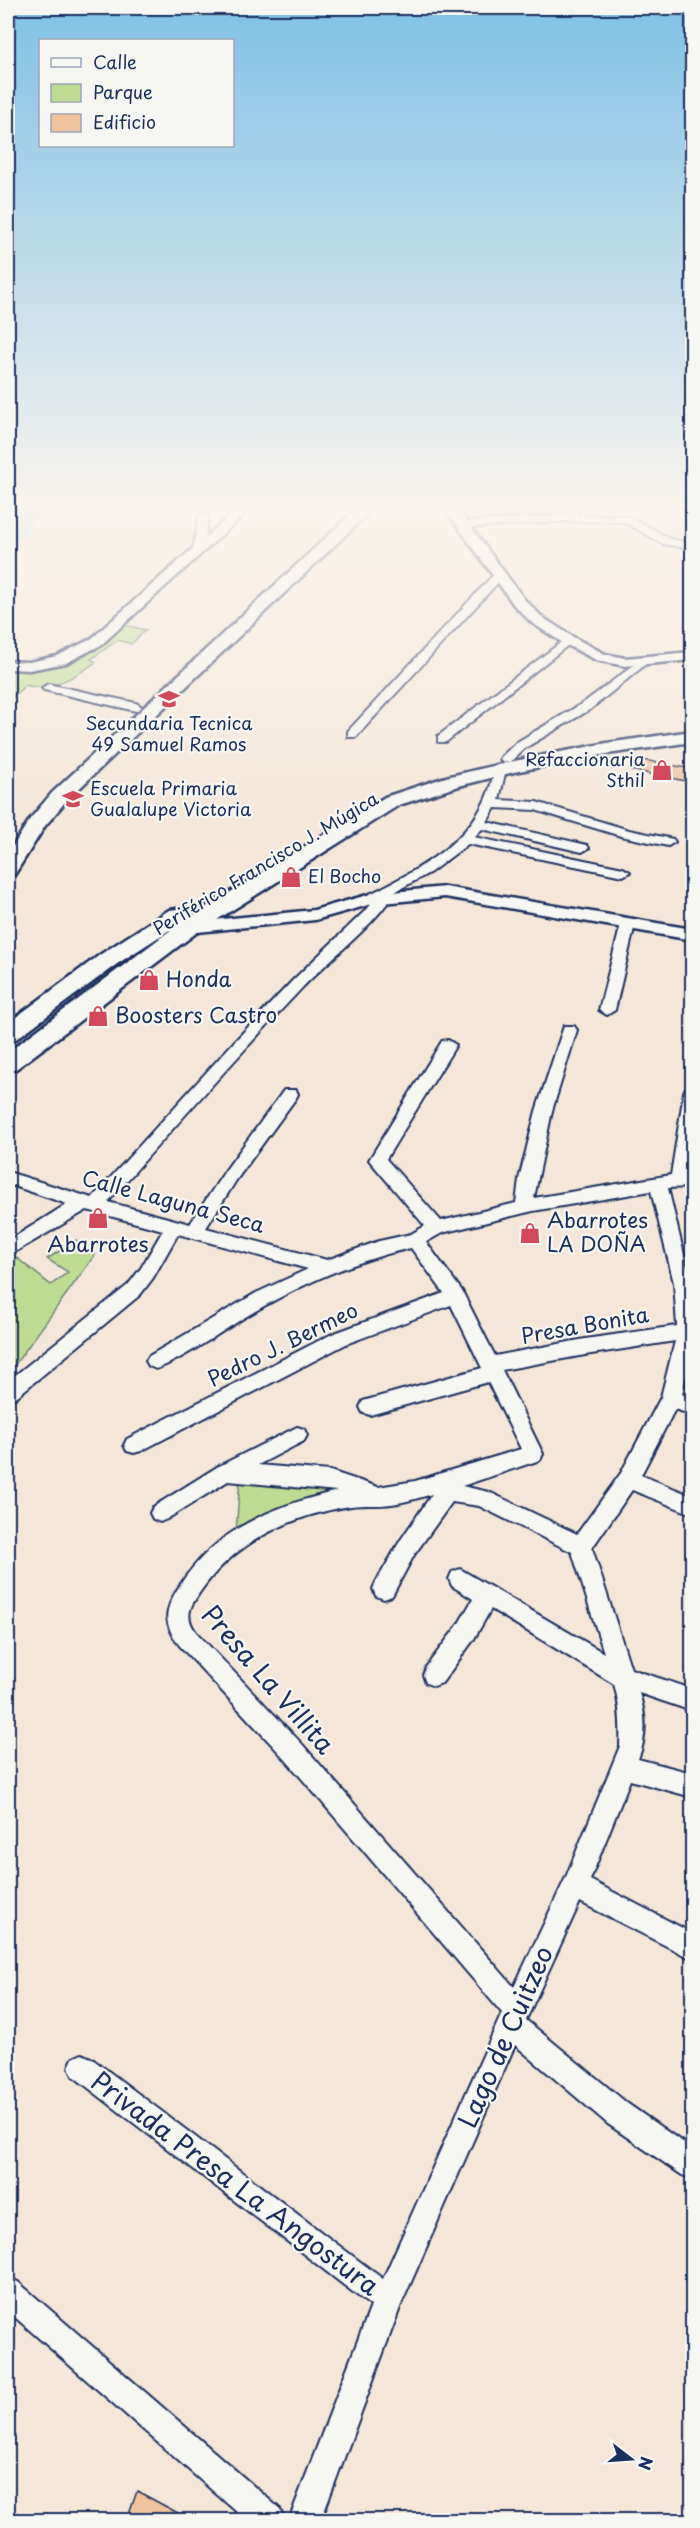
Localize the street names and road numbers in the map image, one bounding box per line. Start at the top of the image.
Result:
street label: Periférico Francisco J. Múgica [147,784,384,941]
street label: Calle Laguna Seca [79,1160,268,1240]
street label: Pedro J. Bermeo [202,1293,363,1393]
street label: Presa Bonita [518,1297,652,1351]
street label: Presa La Villita [193,1596,345,1763]
street label: Lago de Cuitzeo [447,1939,562,2134]
street label: Privada Presa La Angostura [83,2061,388,2304]

